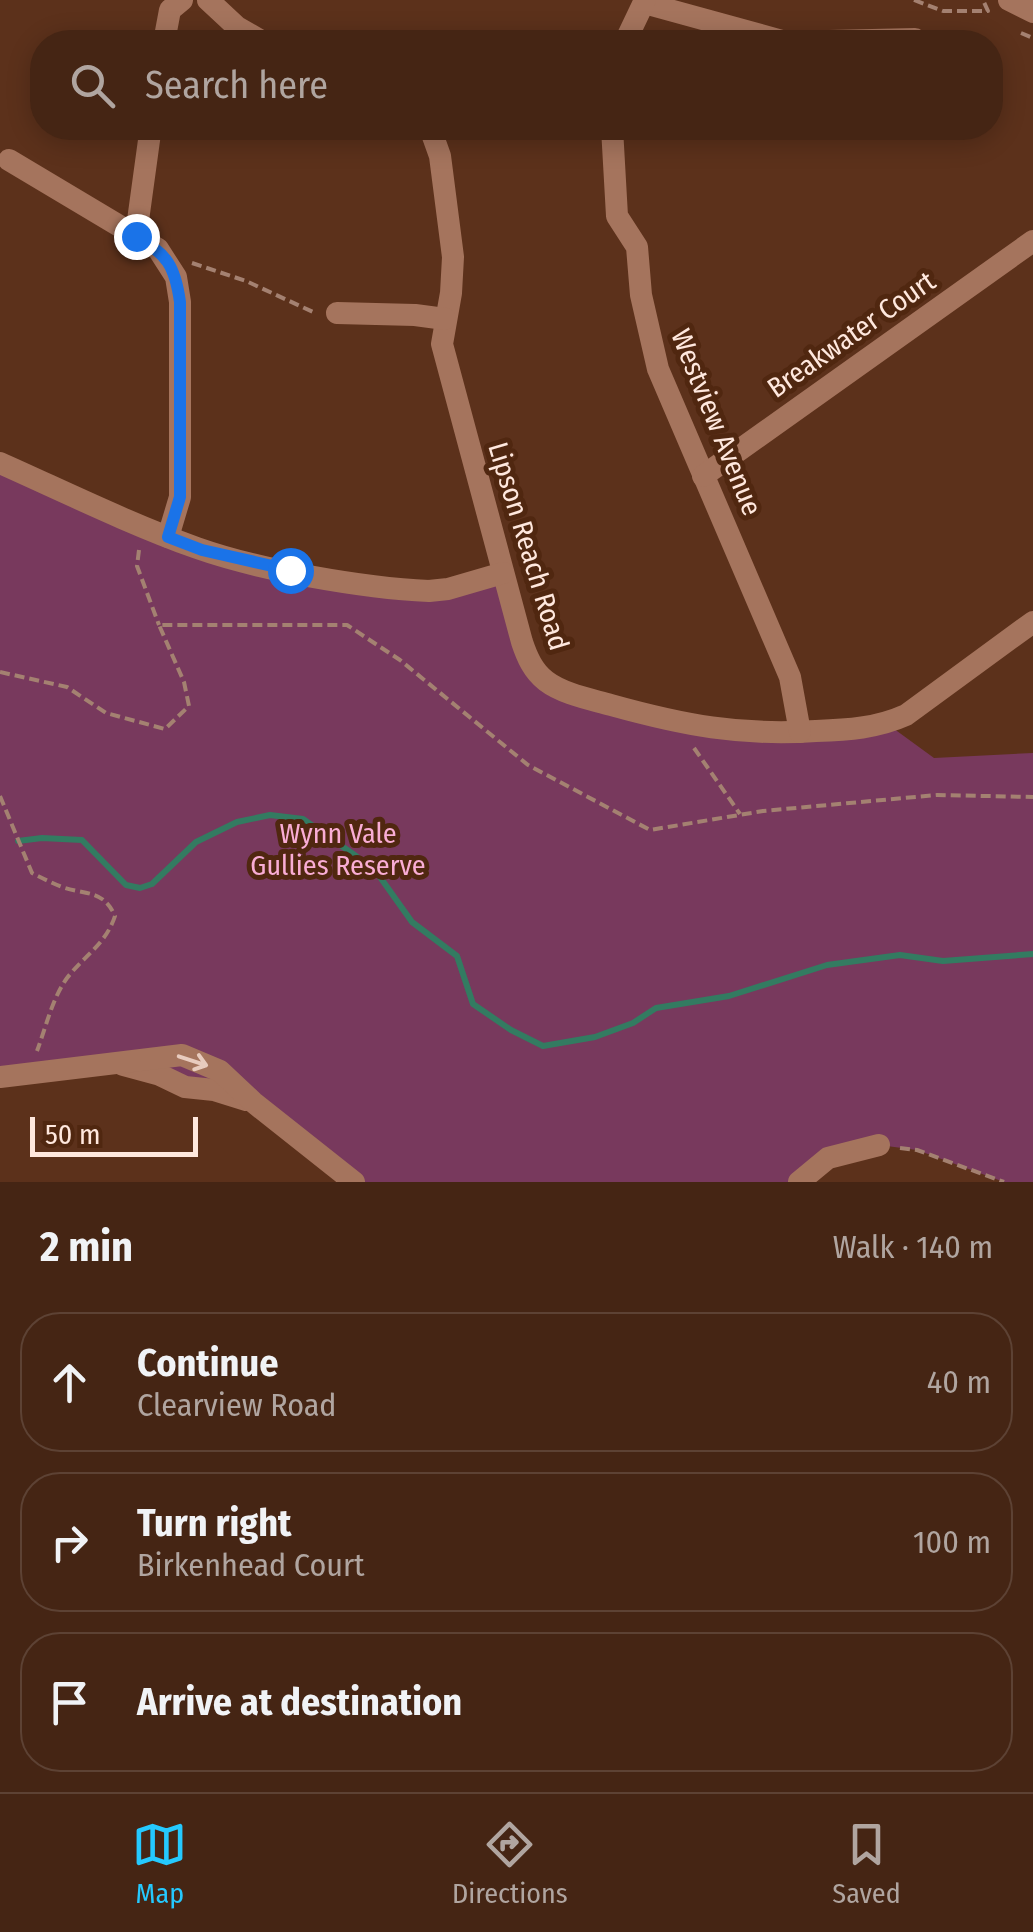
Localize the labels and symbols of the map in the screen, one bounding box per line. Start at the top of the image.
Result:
route end [114,214,160,260]
street label: Breakwater Court [761,264,942,404]
street label: Westview Avenue [664,324,769,520]
street label: Lipson Reach Road [481,438,576,654]
route start [268,548,314,594]
park label: Wynn Vale Gullies Reserve [250,817,426,882]
one-way arrow [176,1054,208,1072]
scale bar [30,1112,198,1156]

